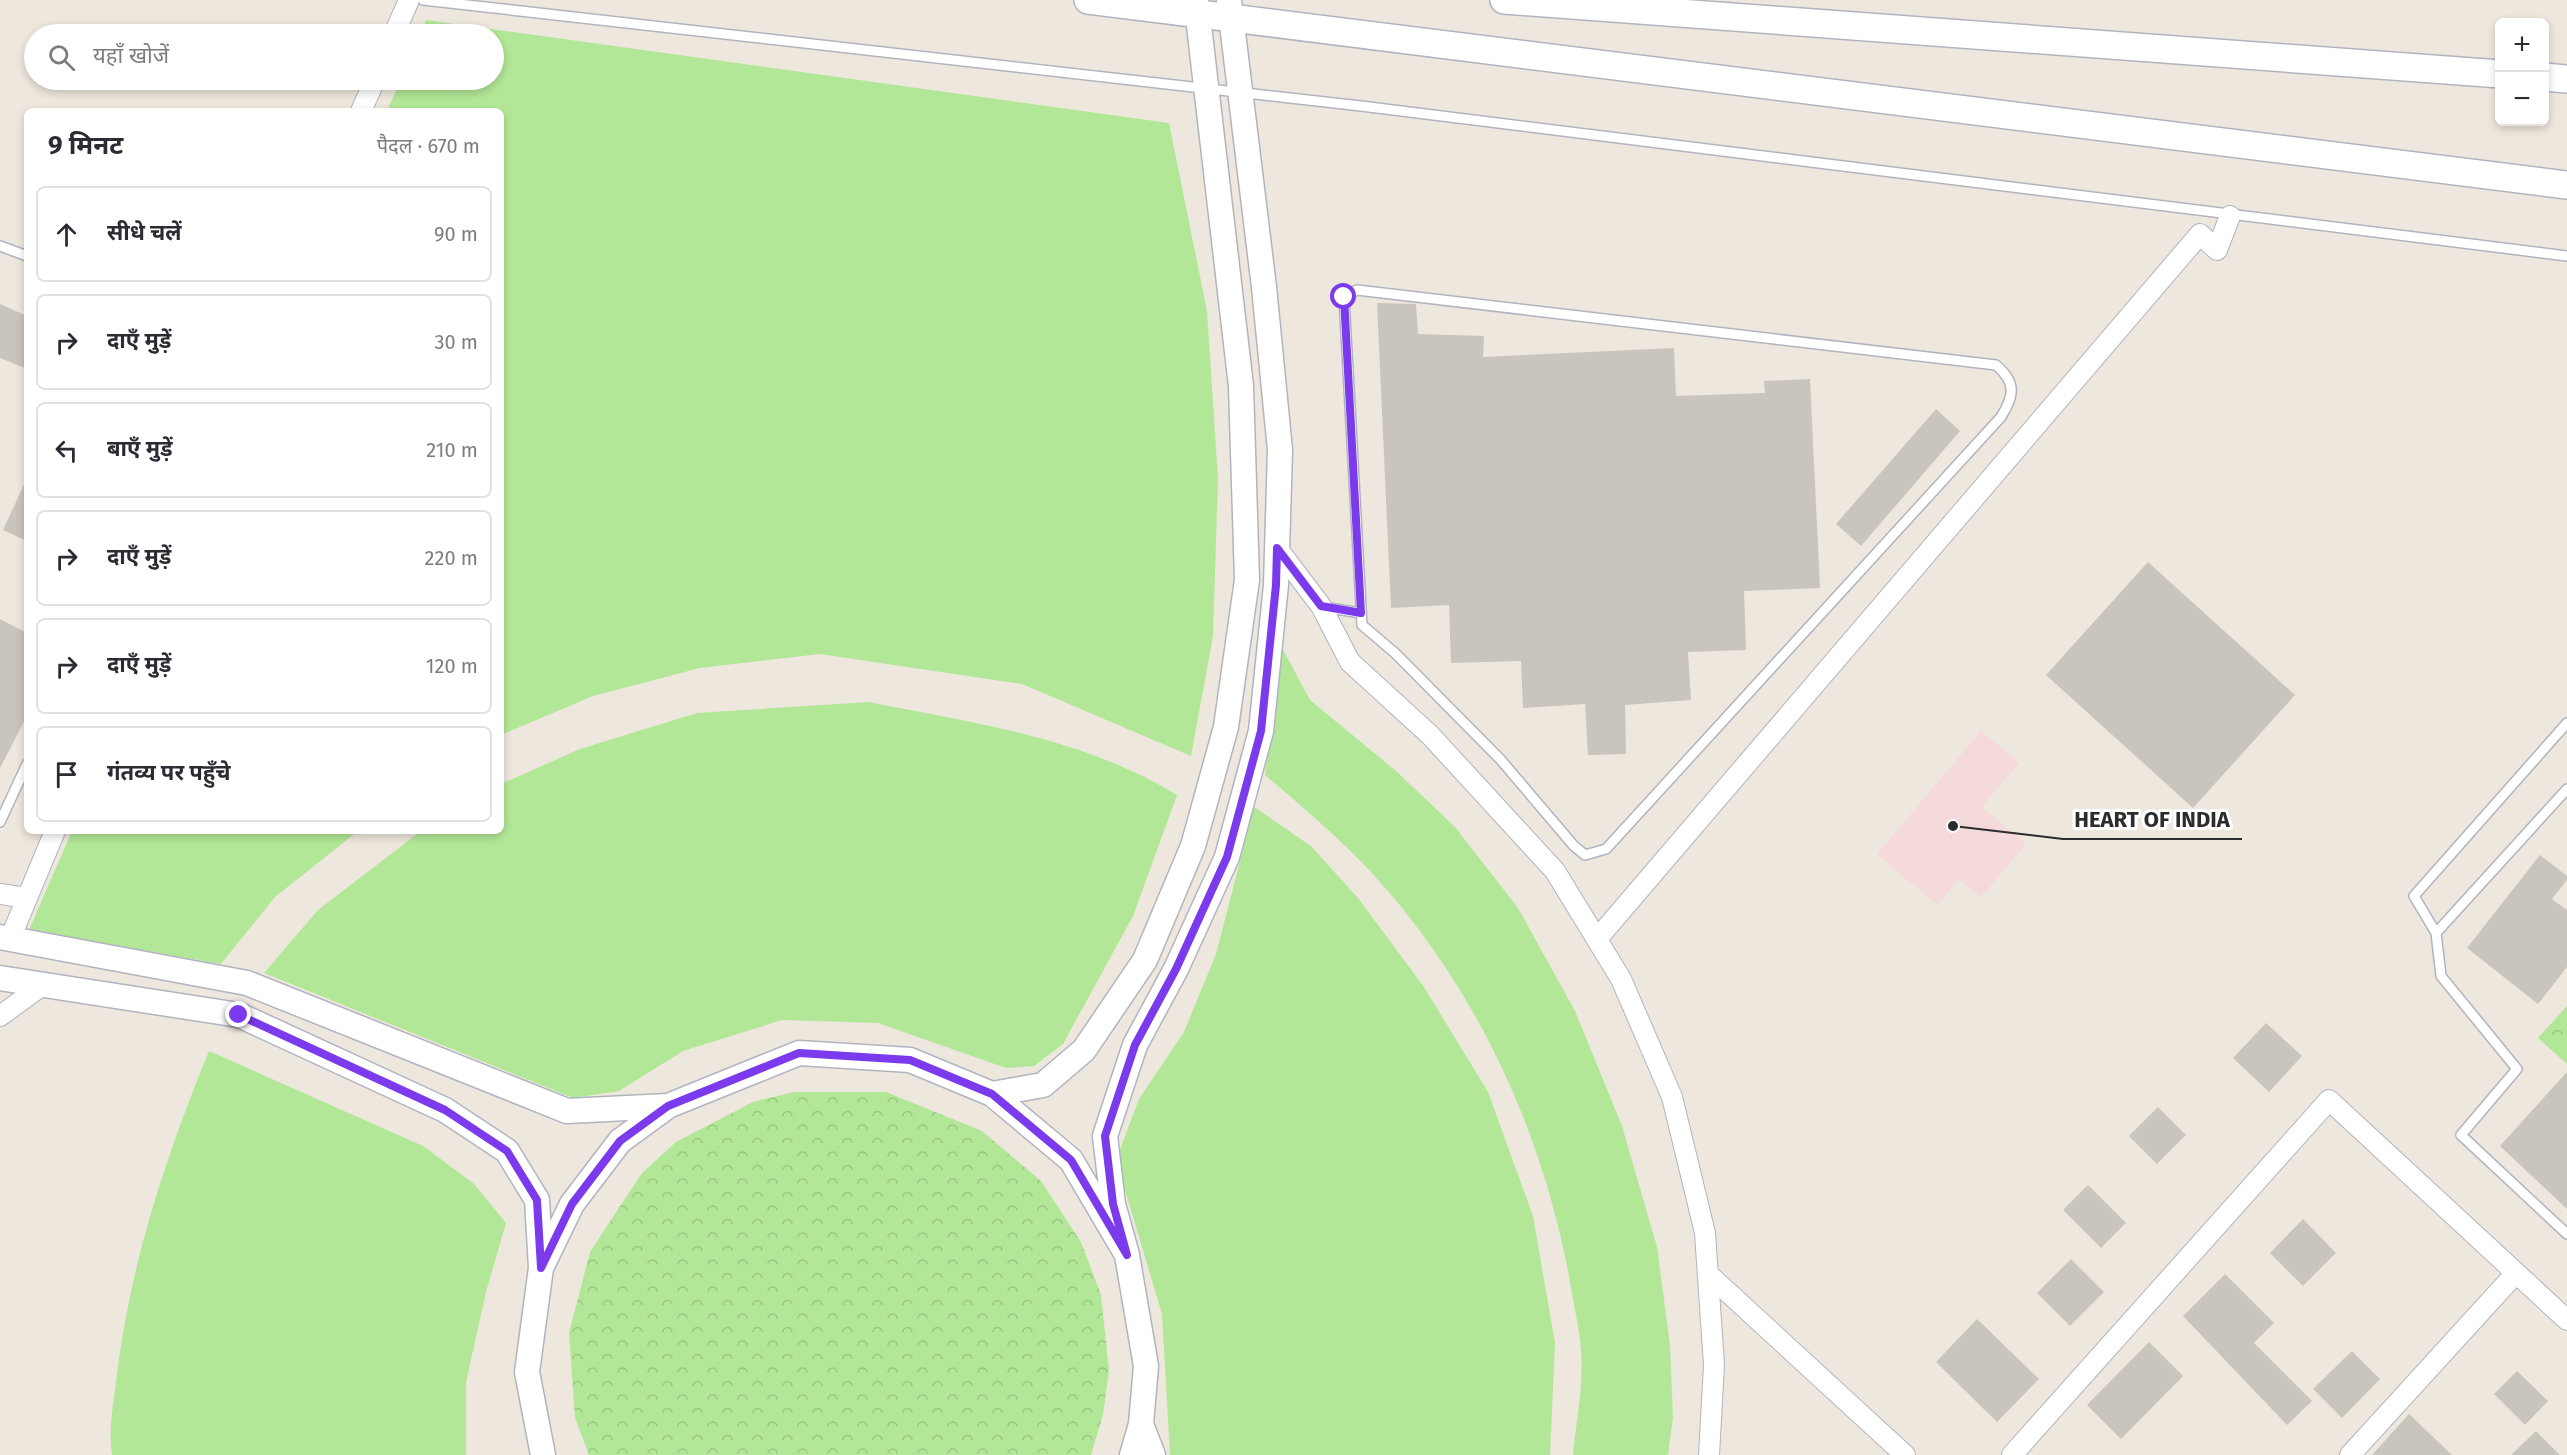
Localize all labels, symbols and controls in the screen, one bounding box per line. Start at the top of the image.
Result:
map controls [2495,18,2549,126]
button: + [2495,18,2549,72]
search box [24,24,504,90]
icon: search [45,41,78,74]
text: यहाँ खोजें [93,42,169,69]
button: − [2495,72,2549,126]
text: 9 मिनट [48,130,123,161]
text: पैदल · 670 m [377,134,480,158]
icon: ahead [50,218,83,251]
text: सीधे चलें [107,219,182,246]
text: 90 m [434,222,478,246]
route start [1330,283,1356,309]
icon: right [50,326,83,359]
text: दाएँ मुड़ें [107,327,171,354]
text: 30 m [434,330,478,354]
icon: left [50,434,83,467]
text: बाएँ मुड़ें [107,435,173,462]
text: 210 m [426,438,478,462]
icon: right [50,542,83,575]
text: दाएँ मुड़ें [107,543,171,570]
text: 220 m [425,546,478,570]
icon: right [50,650,83,683]
text: दाएँ मुड़ें [107,651,171,678]
text: 120 m [426,654,478,678]
icon: arrive [50,758,83,791]
text: गंतव्य पर पहुँचे [107,759,231,786]
callout: HEART OF INDIA [2063,799,2242,839]
text: HEART OF INDIA [2074,806,2231,833]
route end [225,1001,251,1027]

